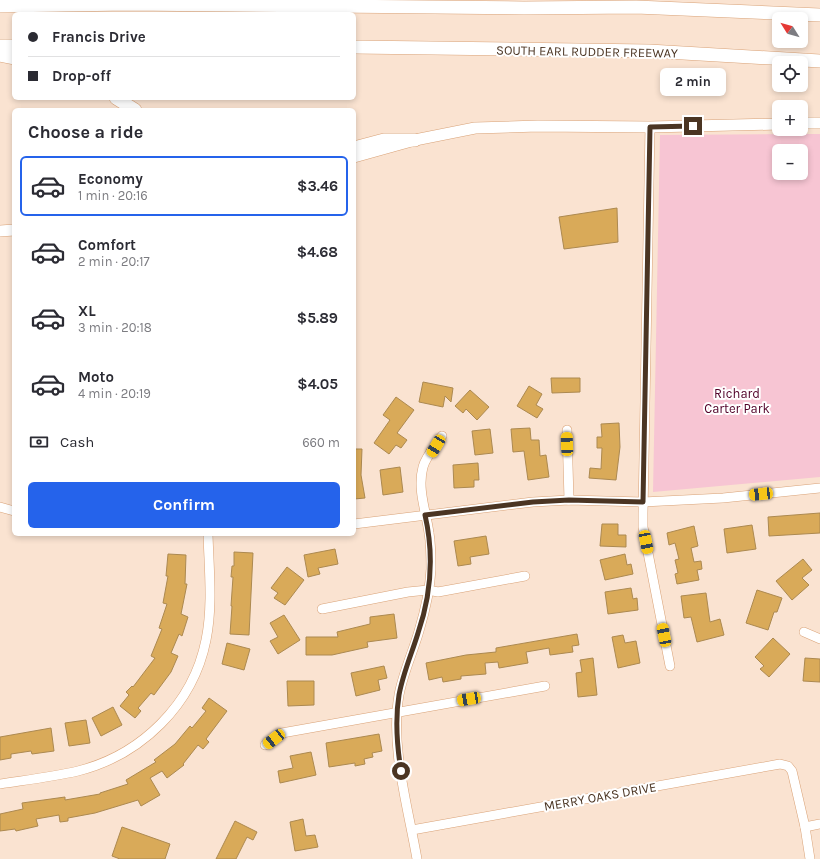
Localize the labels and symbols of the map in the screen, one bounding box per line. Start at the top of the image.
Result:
north arrow [772,12,808,48]
street label: SOUTH EARL RUDDER FREEWAY [496,42,678,61]
callout: 2 min [660,68,726,96]
route end [684,117,702,135]
park label: Richard Carter Park [704,386,770,416]
car [561,432,573,456]
car [425,433,447,459]
car [748,487,774,501]
car [638,529,654,555]
car [656,622,672,648]
car [456,691,482,707]
car [261,727,287,751]
route start [392,762,410,780]
street label: MERRY OAKS DRIVE [543,779,658,814]

